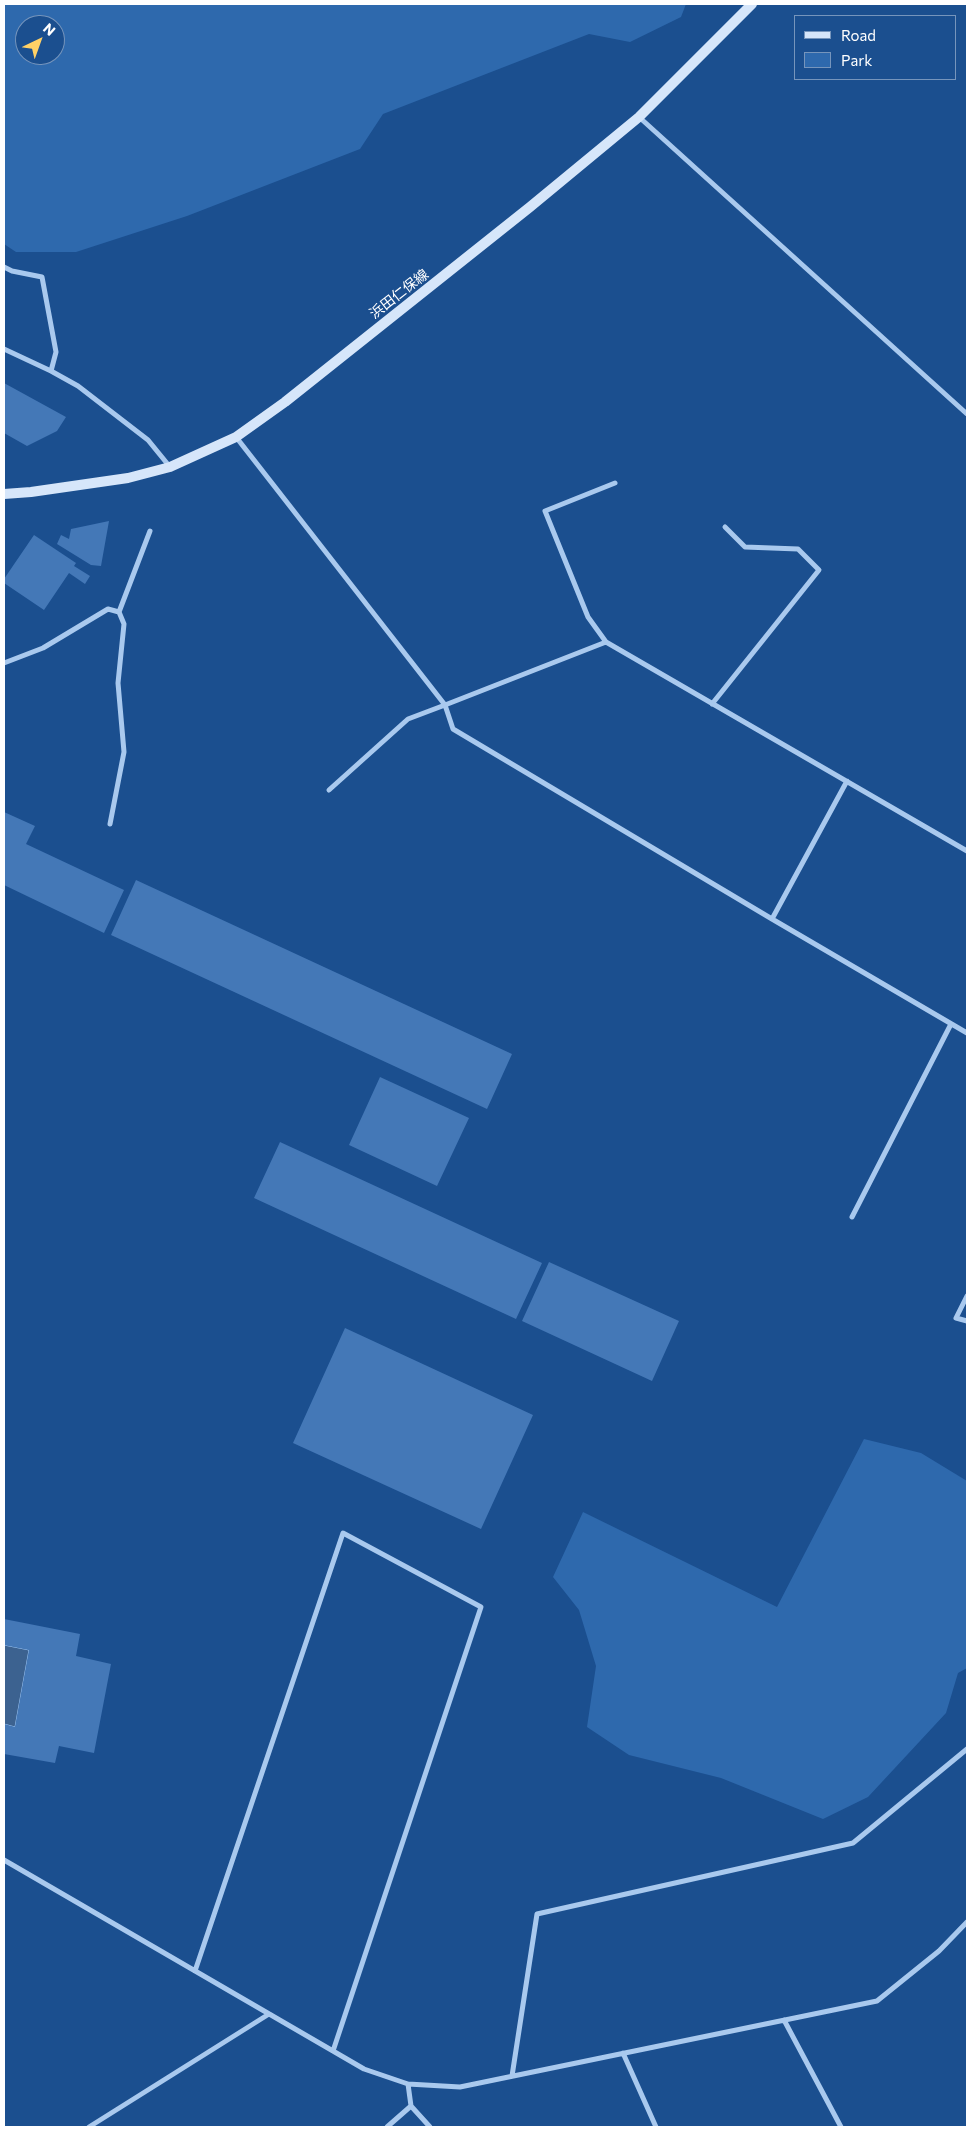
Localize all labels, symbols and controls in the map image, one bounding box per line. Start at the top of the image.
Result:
north arrow [15,15,65,65]
legend [794,15,956,80]
text: N [40,19,59,39]
text: Road [841,26,876,44]
text: Park [841,51,872,69]
street label: 浜田仁保線 [366,266,432,322]

